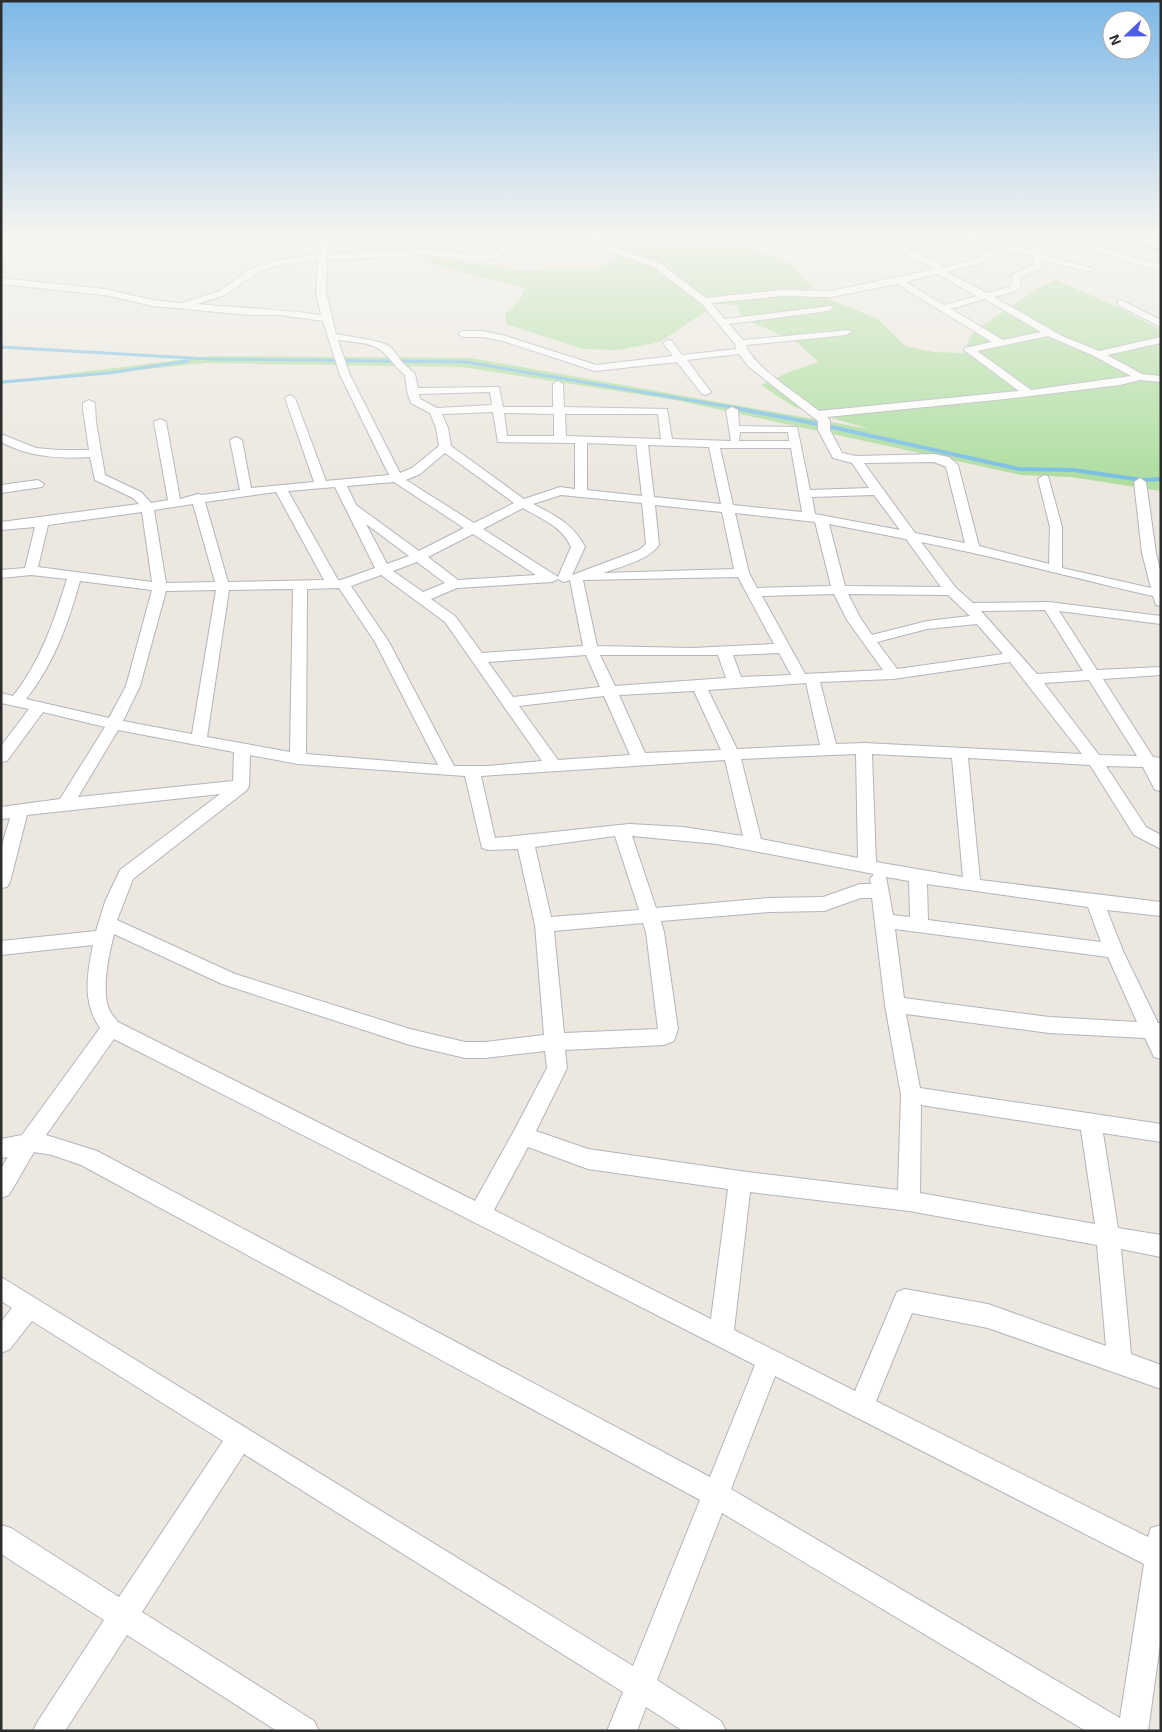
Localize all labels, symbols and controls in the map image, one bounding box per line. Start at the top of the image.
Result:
north arrow [1102,10,1152,60]
text: N [1105,32,1124,48]

